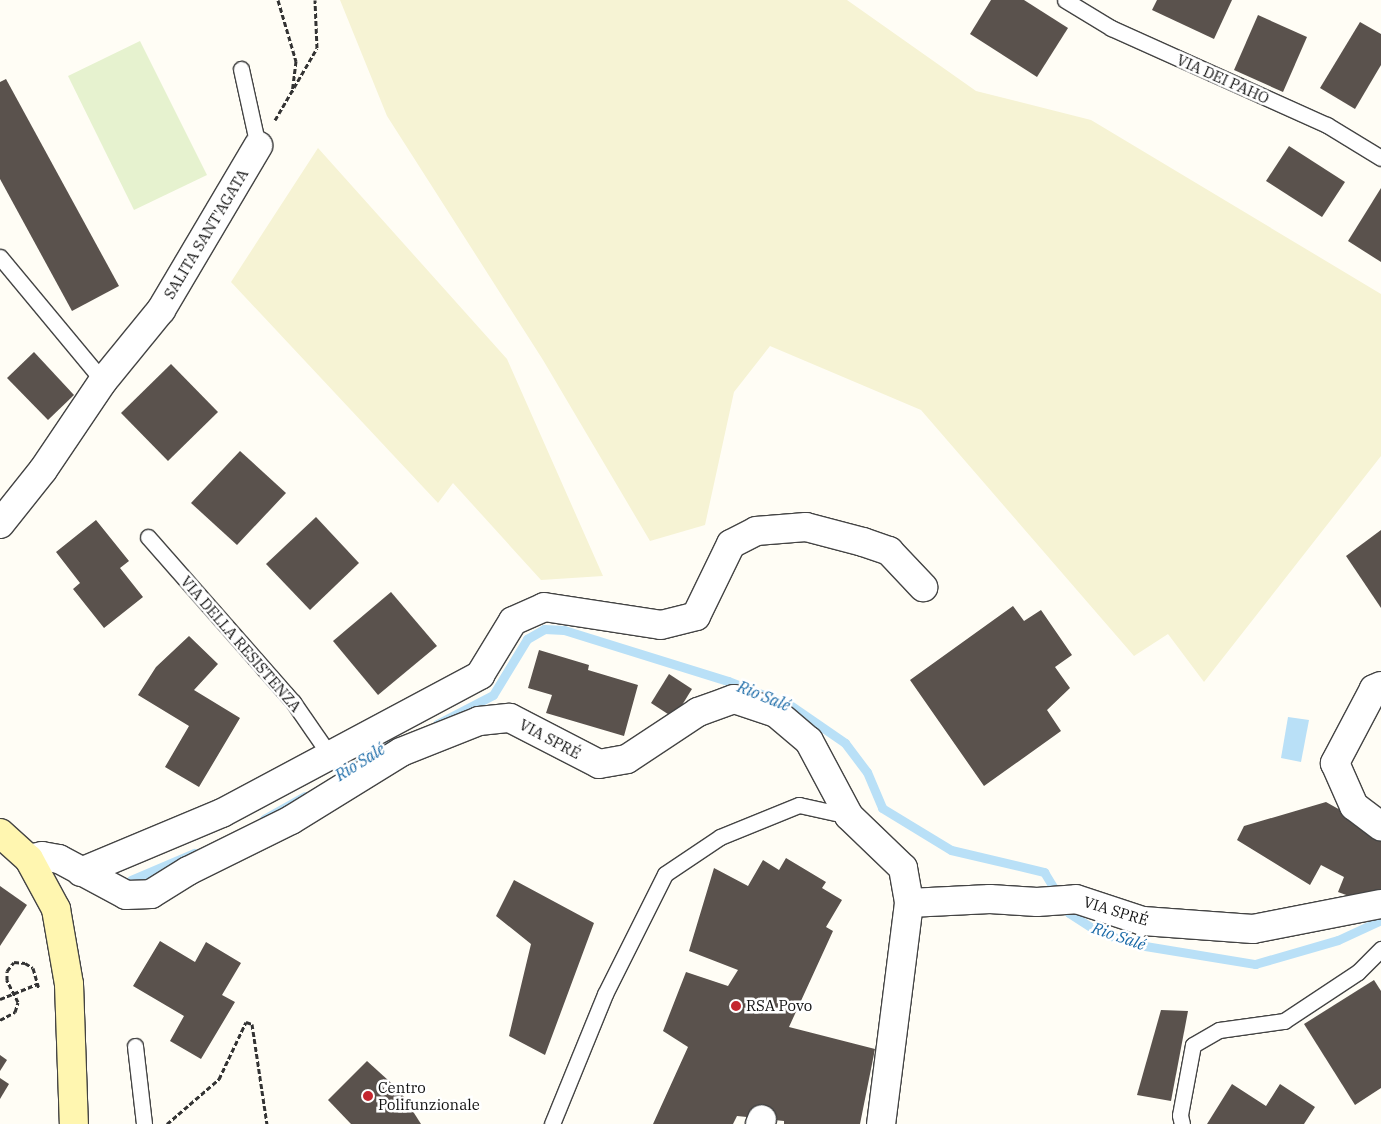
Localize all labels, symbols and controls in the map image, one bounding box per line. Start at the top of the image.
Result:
street label: VIA DEI PAHO [1174,51,1272,107]
street label: SALITA SANT'AGATA [160,166,252,302]
street label: VIA DELLA RESISTENZA [177,572,305,716]
water label: Rio Salé [735,677,793,715]
street label: VIA SPRÉ [516,715,584,763]
water label: Rio Salé [332,739,388,785]
street label: VIA SPRÉ [1081,893,1151,929]
water label: Rio Salé [1090,918,1148,954]
place label: RSA Povo [746,997,812,1015]
marker: RSA Povo [730,1000,742,1012]
place label: Centro Polifunzionale [378,1078,480,1113]
marker: Centro Polifunzionale [362,1090,374,1102]

